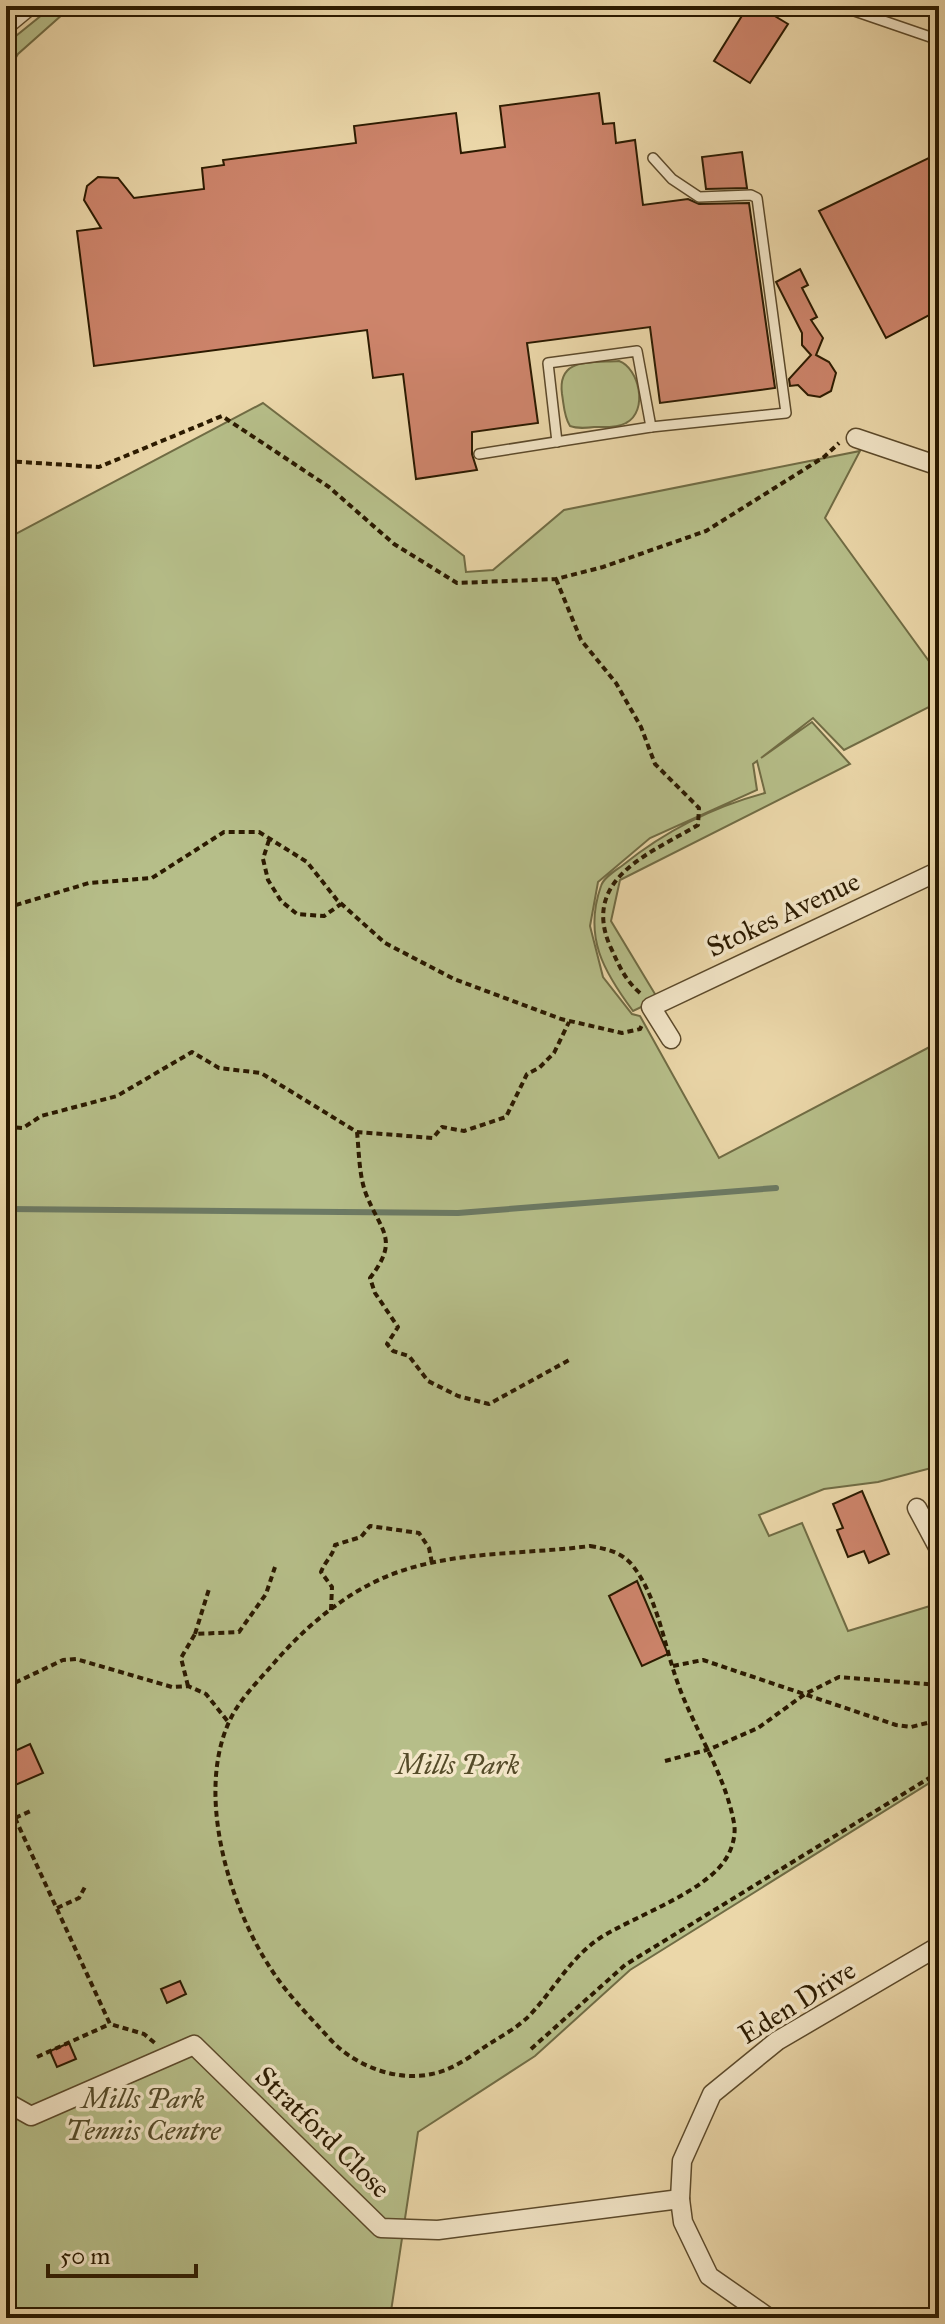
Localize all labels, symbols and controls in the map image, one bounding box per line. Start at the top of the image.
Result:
street label: Stokes Avenue [701,863,865,965]
park label: Mills Park [394,1747,520,1782]
street label: Eden Drive [732,1952,862,2052]
street label: Stratford Close [248,2059,398,2205]
park label: Mills Park Tennis Centre [65,2081,221,2148]
scale bar [48,2228,196,2278]
text: 50 m [60,2241,110,2271]

